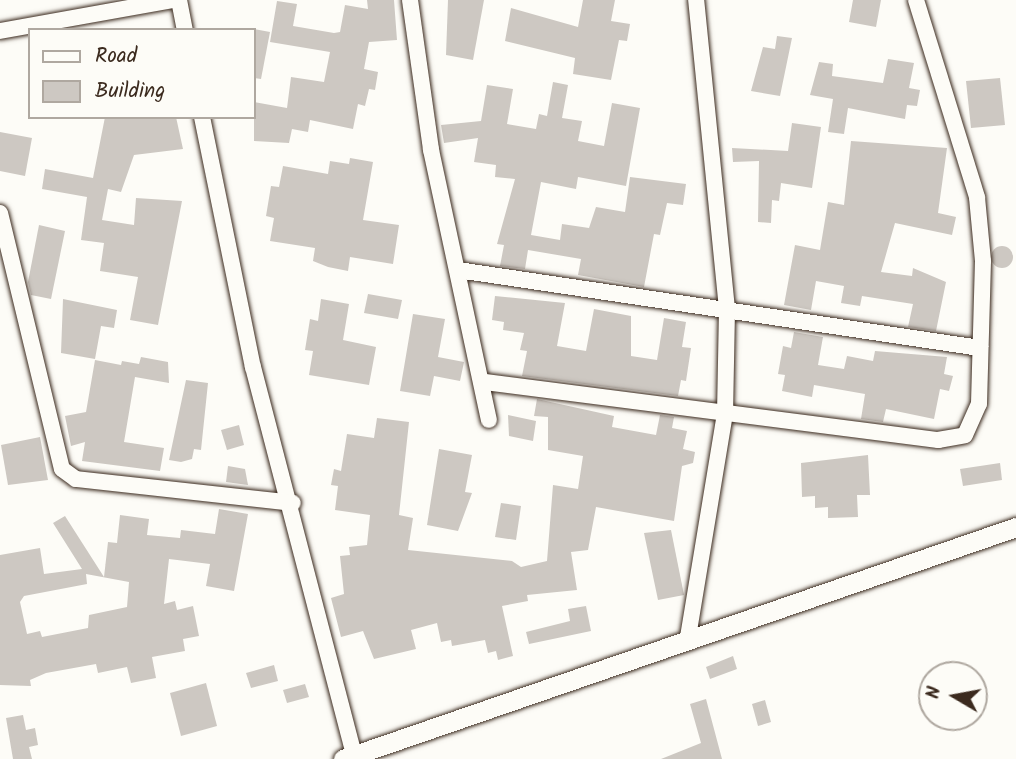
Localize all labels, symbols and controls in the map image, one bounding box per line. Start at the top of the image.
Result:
legend [28,28,256,119]
text: Road [95,40,137,73]
text: Building [95,75,165,108]
north arrow [918,661,988,731]
text: N [918,684,950,701]

